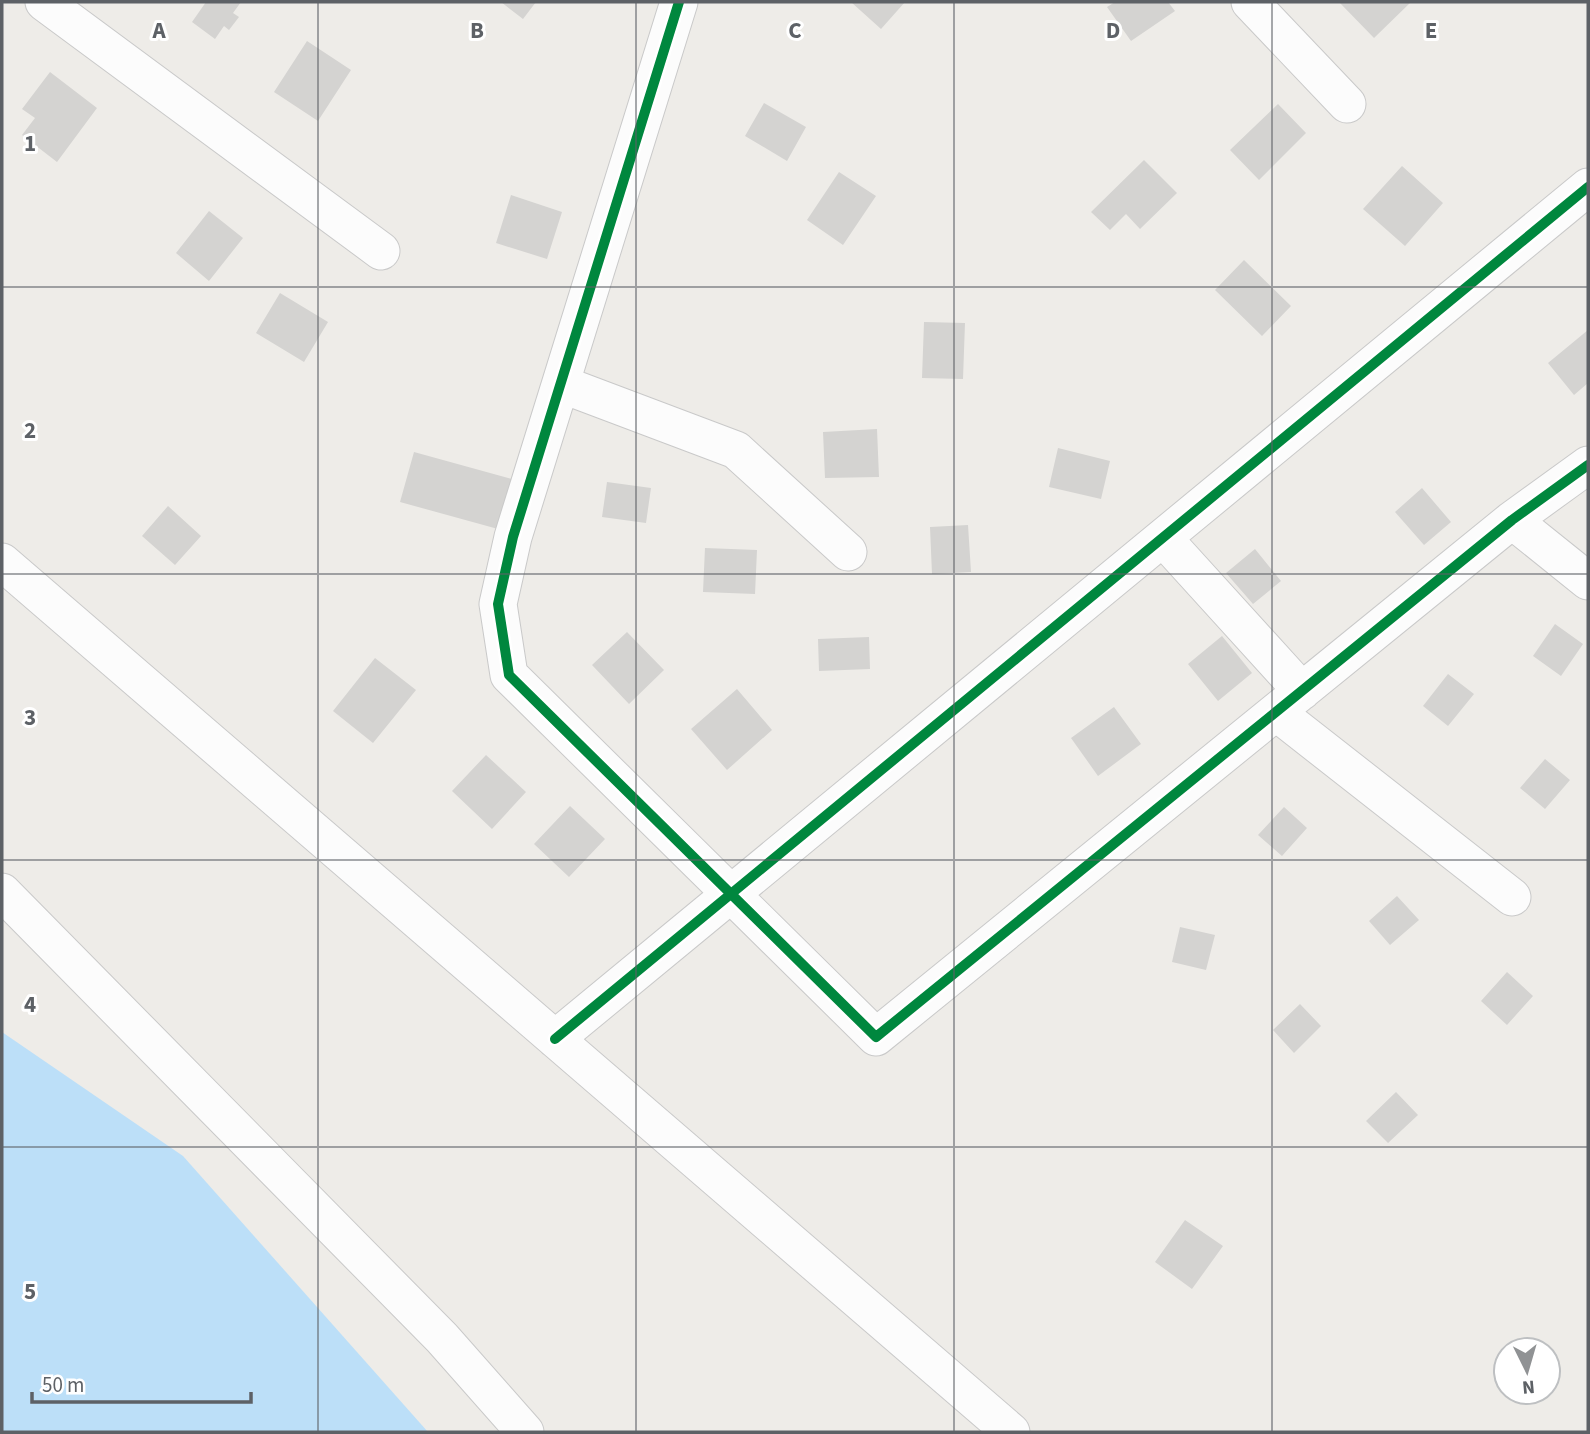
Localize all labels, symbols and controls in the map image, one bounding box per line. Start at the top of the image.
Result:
text: A [151,14,166,47]
text: B [470,14,484,47]
text: C [788,14,802,47]
text: D [1106,14,1120,47]
text: E [1425,14,1437,47]
text: 1 [24,127,36,160]
text: 2 [24,414,36,447]
text: 3 [24,701,36,734]
text: 4 [24,988,36,1021]
text: 5 [24,1275,36,1308]
north arrow [1492,1336,1562,1406]
scale bar [32,1360,250,1404]
text: 50 m [42,1370,84,1400]
text: N [1521,1372,1536,1400]

